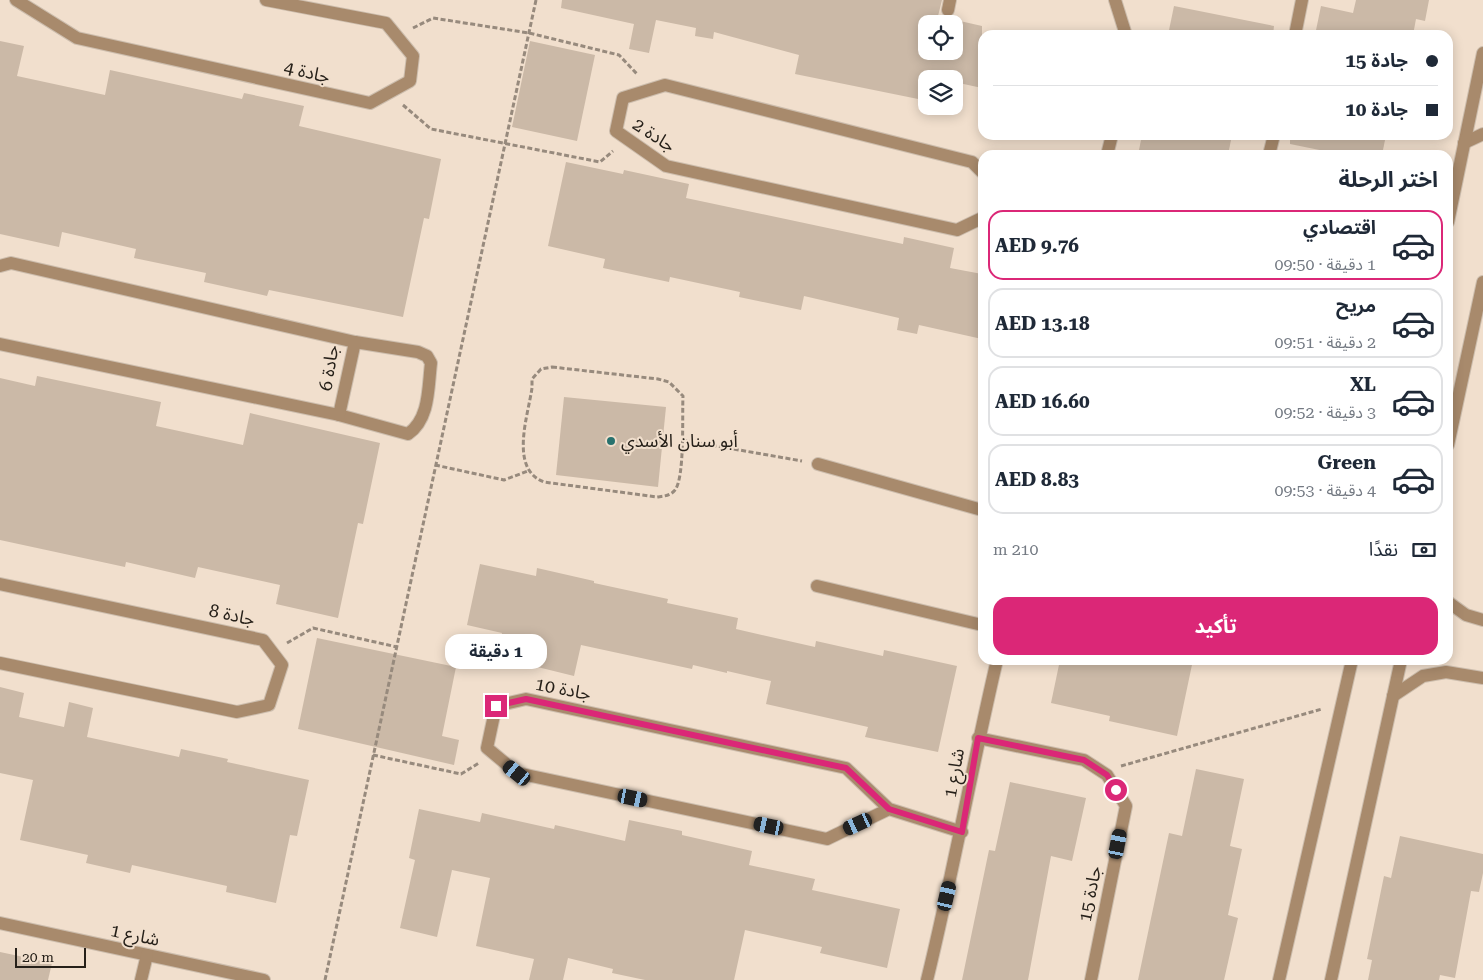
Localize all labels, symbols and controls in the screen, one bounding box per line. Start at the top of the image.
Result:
map controls [918,15,963,115]
button: locate [918,15,963,60]
text: جادة 15 [1345,49,1408,72]
street label: جادة 4 [282,56,332,87]
button: layers [918,70,963,115]
text: جادة 10 [1345,98,1408,121]
street label: جادة 2 [629,113,679,156]
text: اختر الرحلة [1338,167,1438,192]
text: اقتصادي [1303,216,1376,239]
icon: car [1391,223,1436,268]
text: AED 9.76 [995,234,1079,257]
text: 1 دقيقة · 09:50 [1274,255,1376,274]
text: مريح [1336,294,1376,317]
icon: car [1391,301,1436,346]
text: AED 13.18 [995,312,1090,335]
text: 2 دقيقة · 09:51 [1274,333,1376,352]
street label: جادة 6 [315,343,343,392]
text: XL [1350,373,1376,396]
icon: car [1391,379,1436,424]
text: AED 16.60 [995,390,1090,413]
text: 3 دقيقة · 09:52 [1274,403,1376,422]
place label: أبو سنان الأسدي [621,430,738,454]
marker: أبو سنان الأسدي [605,435,617,447]
text: Green [1318,451,1376,474]
icon: car [1391,457,1436,502]
text: AED 8.83 [995,468,1079,491]
text: 4 دقيقة · 09:53 [1274,481,1376,500]
icon: cash [1410,536,1438,564]
text: نقدًا [1369,538,1398,561]
text: 210 m [993,540,1039,559]
button: تأكيد [993,597,1438,655]
street label: جادة 8 [207,599,257,630]
callout: 1 دقيقة [445,634,547,668]
text: 1 دقيقة [469,642,523,661]
street label: جادة 10 [533,673,593,704]
route end [485,695,507,717]
street label: شارع 1 [939,747,972,800]
car [500,758,533,788]
route start [1105,779,1127,801]
car [616,788,649,808]
car [841,811,874,837]
car [752,816,785,836]
car [1107,828,1128,860]
street label: جادة 15 [1074,864,1105,924]
car [936,880,957,912]
street label: شارع 1 [108,919,162,954]
scale bar [15,945,86,968]
text: 20 m [22,949,54,965]

